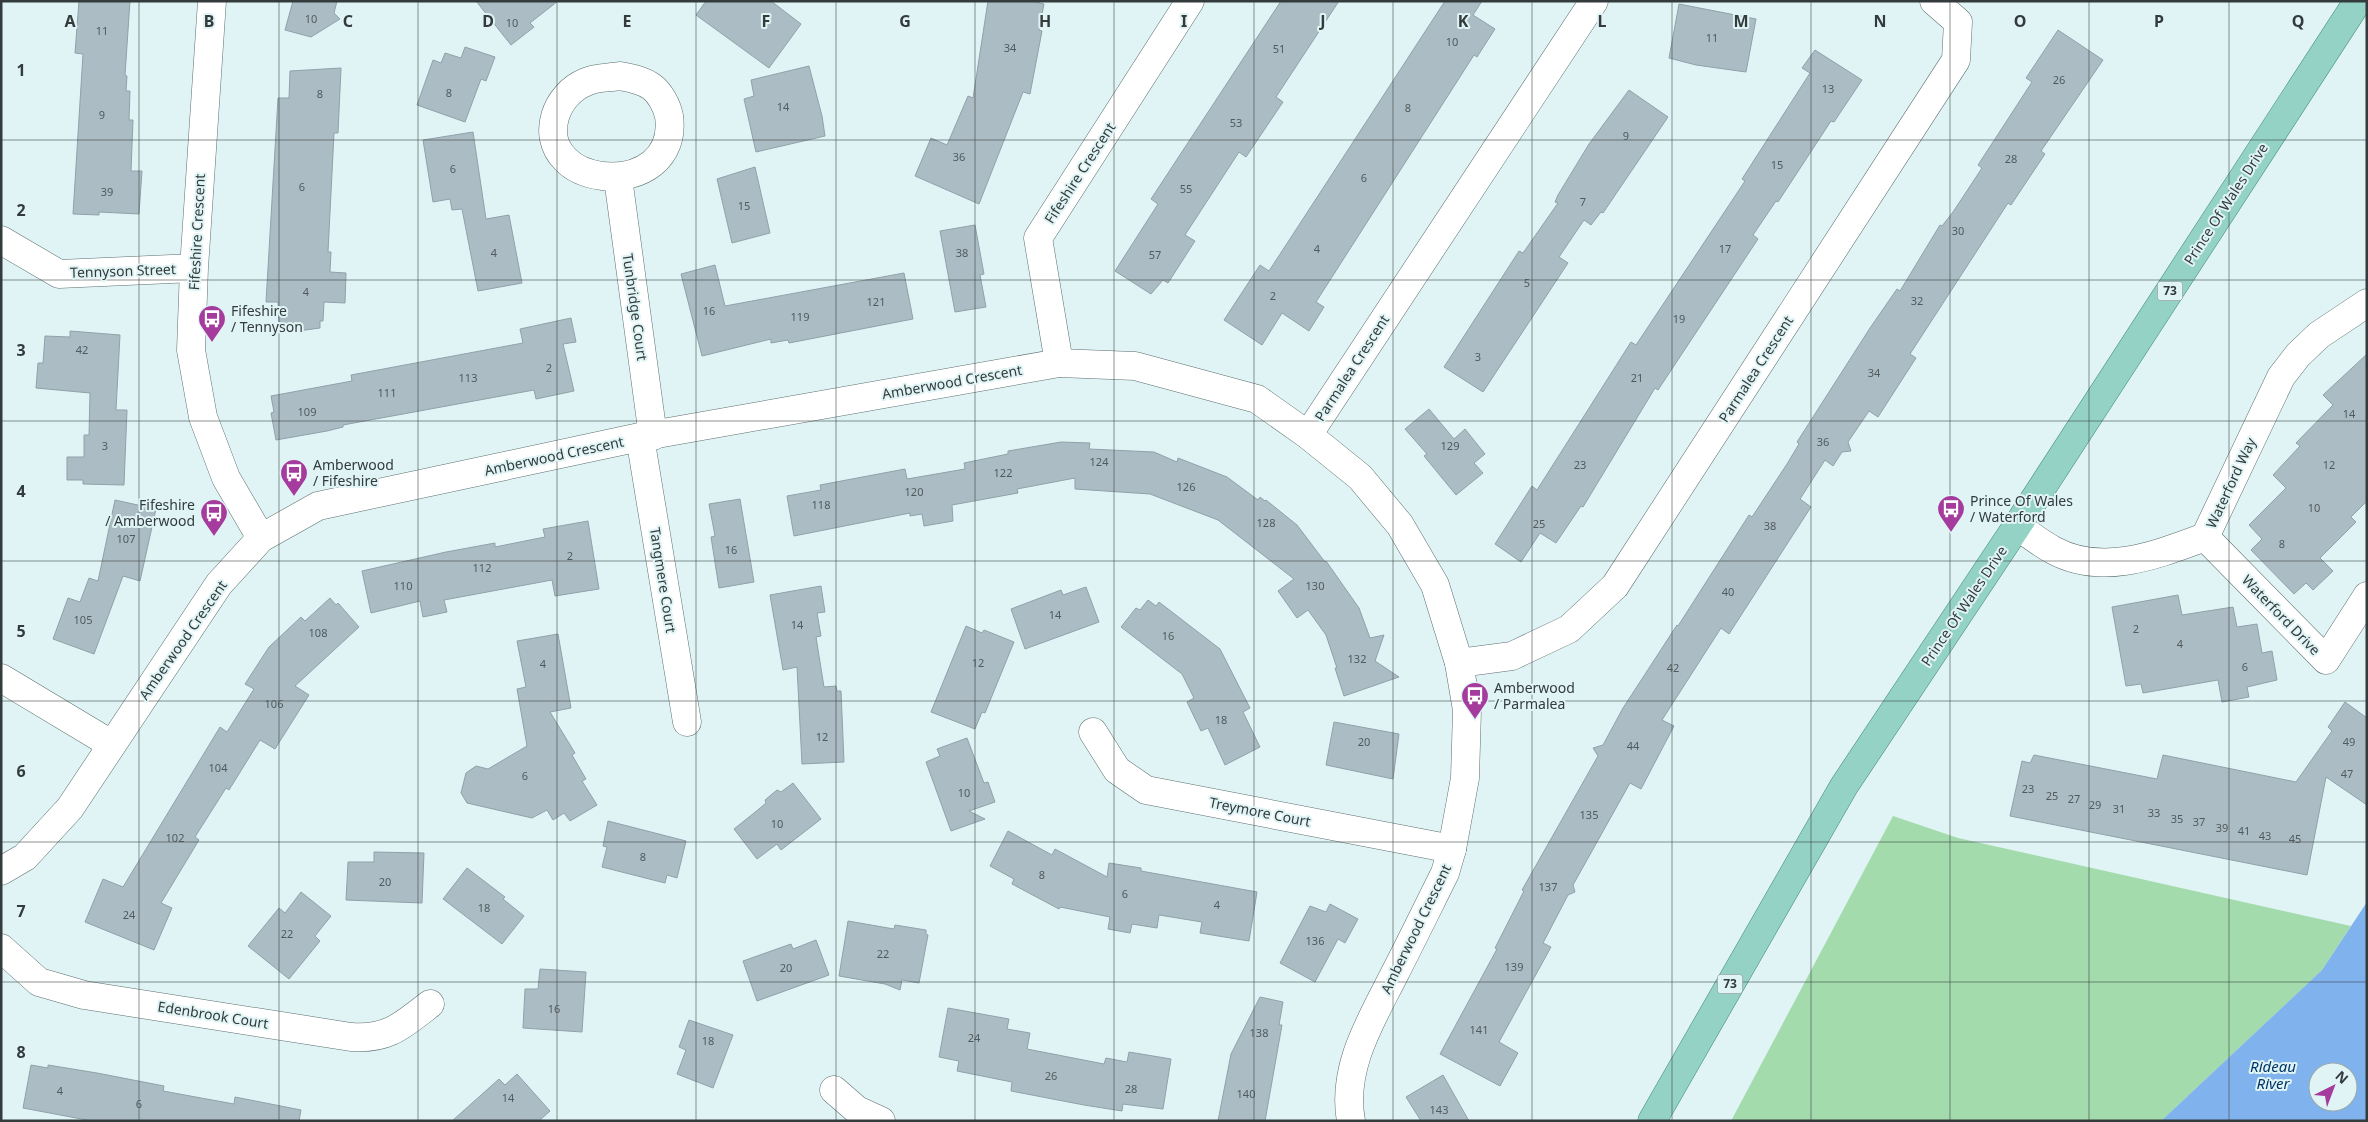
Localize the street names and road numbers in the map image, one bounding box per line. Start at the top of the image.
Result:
street label: Fifeshire Crescent [1040,119,1119,227]
street label: Prince Of Wales Drive [2179,139,2272,268]
street label: Fifeshire Crescent [184,173,209,291]
street label: Tunbridge Court [619,252,652,362]
street label: Tennyson Street [70,259,176,282]
road number: 73 [2158,282,2182,300]
street label: Parmalea Crescent [1310,311,1393,425]
street label: Parmalea Crescent [1714,312,1797,426]
street label: Amberwood Crescent [880,360,1023,403]
street label: Amberwood Crescent [483,431,625,480]
street label: Waterford Way [2201,434,2260,531]
street label: Tangmere Court [646,526,681,634]
street label: Prince Of Wales Drive [1916,542,2011,670]
street label: Waterford Drive [2238,570,2325,659]
street label: Amberwood Crescent [134,576,231,703]
street label: Treymore Court [1208,792,1312,831]
street label: Amberwood Crescent [1376,861,1455,997]
road number: 73 [1718,974,1742,994]
street label: Edenbrook Court [156,996,270,1033]

